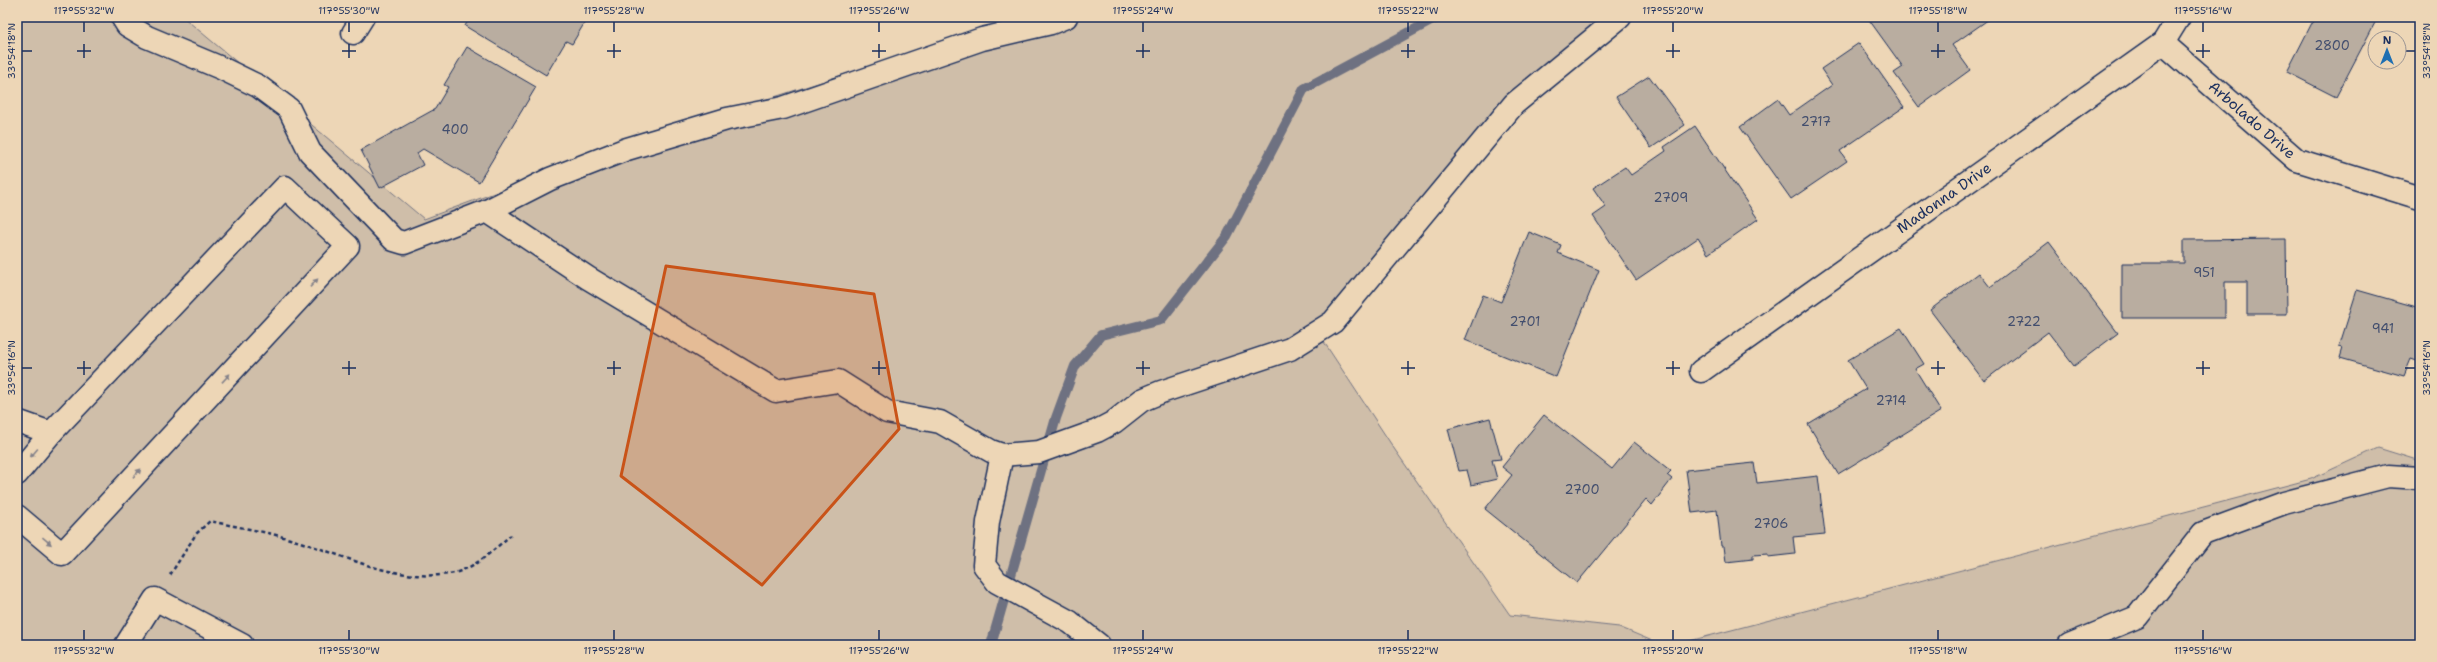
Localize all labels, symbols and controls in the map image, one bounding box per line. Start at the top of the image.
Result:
text: 117°55'32"W [54,4,115,17]
text: 117°55'30"W [318,4,380,17]
text: 117°55'28"W [583,4,645,17]
text: 117°55'26"W [849,4,910,17]
text: 117°55'24"W [1113,4,1174,17]
text: 117°55'22"W [1378,4,1439,17]
text: 117°55'20"W [1642,4,1704,17]
text: 117°55'18"W [1909,4,1968,17]
text: 117°55'16"W [2174,4,2232,17]
text: 33°54'18"N [5,23,18,79]
text: 33°54'18"N [2420,23,2433,79]
north arrow [2367,30,2407,70]
text: N [2383,33,2392,48]
house number: 2800 [2314,37,2350,54]
street label: Arbolado Drive [2204,77,2300,163]
house number: 2717 [1801,113,1831,130]
house number: 400 [441,121,469,138]
street label: Madonna Drive [1893,158,1995,238]
house number: 2709 [1654,189,1688,206]
house number: 951 [2193,264,2215,281]
one-way arrow [310,278,319,288]
house number: 2701 [1509,313,1541,330]
house number: 2722 [2007,313,2041,330]
house number: 941 [2372,320,2394,337]
text: 33°54'16"N [5,340,18,396]
text: 33°54'16"N [2420,340,2433,396]
one-way arrow [221,373,231,383]
house number: 2714 [1876,392,1906,409]
one-way arrow [29,448,38,459]
one-way arrow [132,468,142,478]
house number: 2700 [1564,481,1600,498]
house number: 2706 [1754,515,1788,532]
one-way arrow [42,537,52,546]
text: 117°55'32"W [54,644,115,657]
text: 117°55'30"W [318,644,380,657]
text: 117°55'28"W [583,644,645,657]
text: 117°55'26"W [849,644,910,657]
text: 117°55'24"W [1113,644,1174,657]
text: 117°55'22"W [1378,644,1439,657]
text: 117°55'20"W [1642,644,1704,657]
text: 117°55'18"W [1909,644,1968,657]
text: 117°55'16"W [2174,644,2232,657]

